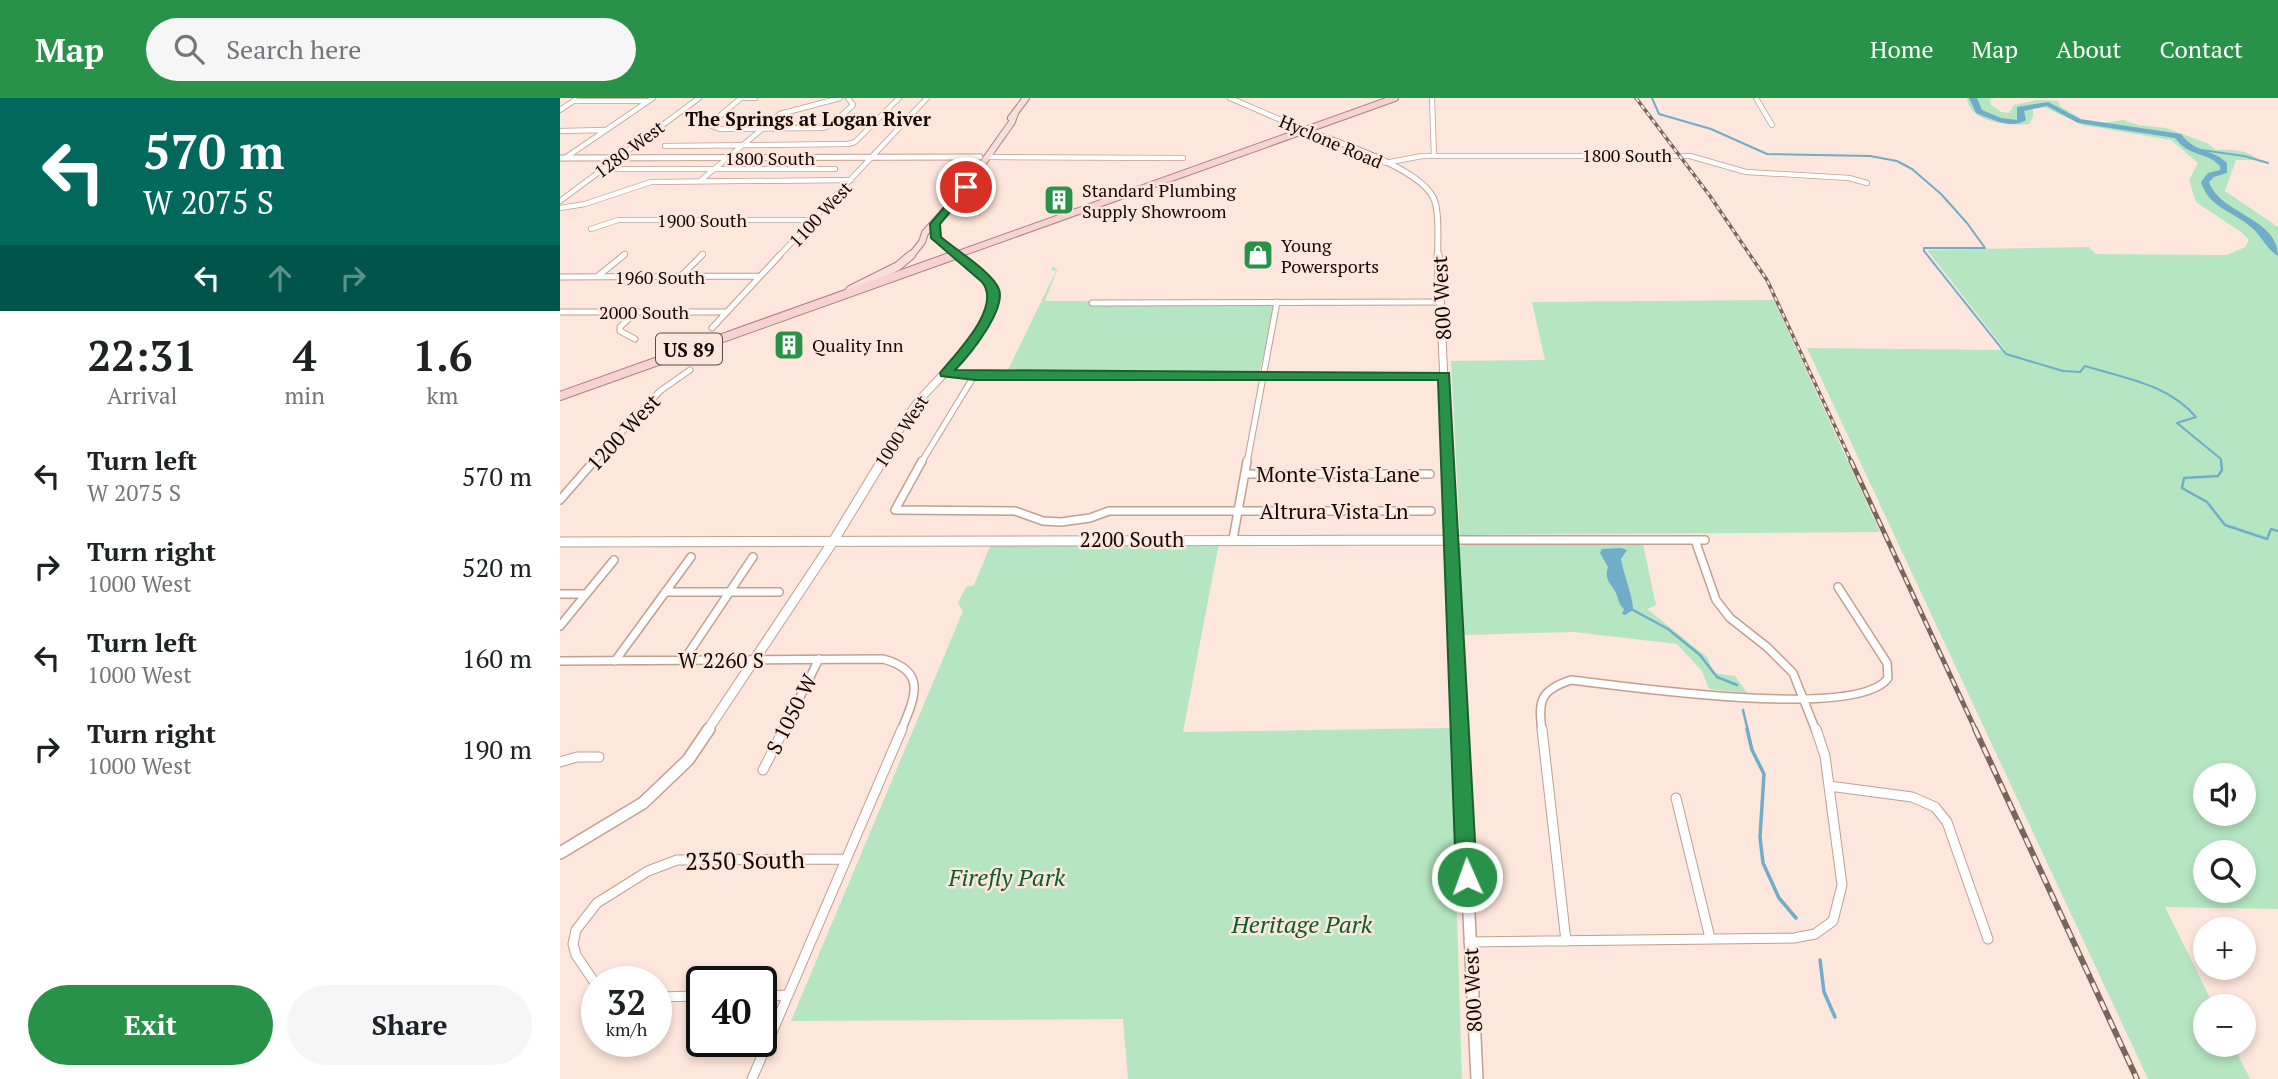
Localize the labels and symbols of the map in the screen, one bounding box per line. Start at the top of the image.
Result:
district label: The Springs at Logan River [685,106,932,131]
street label: Hyclone Road [1276,108,1386,174]
street label: 1280 West [589,115,669,183]
street label: 1800 South [1582,143,1672,167]
street label: 1800 South [725,146,815,170]
pin [936,157,996,217]
street label: 1100 West [783,176,857,252]
place label: Standard Plumbing Supply Showroom [1082,178,1236,223]
building icon: Standard Plumbing Supply Showroom [1042,183,1076,217]
street label: 1900 South [657,208,747,232]
place label: Young Powersports [1281,233,1379,278]
shop icon: Young Powersports [1241,238,1275,272]
street label: 800 West [1425,255,1457,341]
street label: 1960 South [615,265,705,289]
street label: 2000 South [599,300,689,324]
building icon: Quality Inn [772,328,806,362]
road number: US 89 [656,333,722,364]
place label: Quality Inn [812,333,904,357]
street label: 1200 West [580,387,666,476]
street label: 1000 West [869,390,934,472]
street label: Monte Vista Lane [1256,460,1420,488]
street label: Altrura Vista Ln [1259,497,1409,525]
street label: 2200 South [1080,525,1184,553]
street label: W 2260 S [678,646,764,674]
street label: S 1050 W [759,669,823,759]
position arrow [1430,840,1504,914]
street label: 2350 South [685,843,805,877]
park label: Firefly Park [948,861,1066,893]
park label: Heritage Park [1231,908,1373,940]
street label: 800 West [1456,947,1488,1033]
speed limit sign: 40 [686,966,777,1057]

